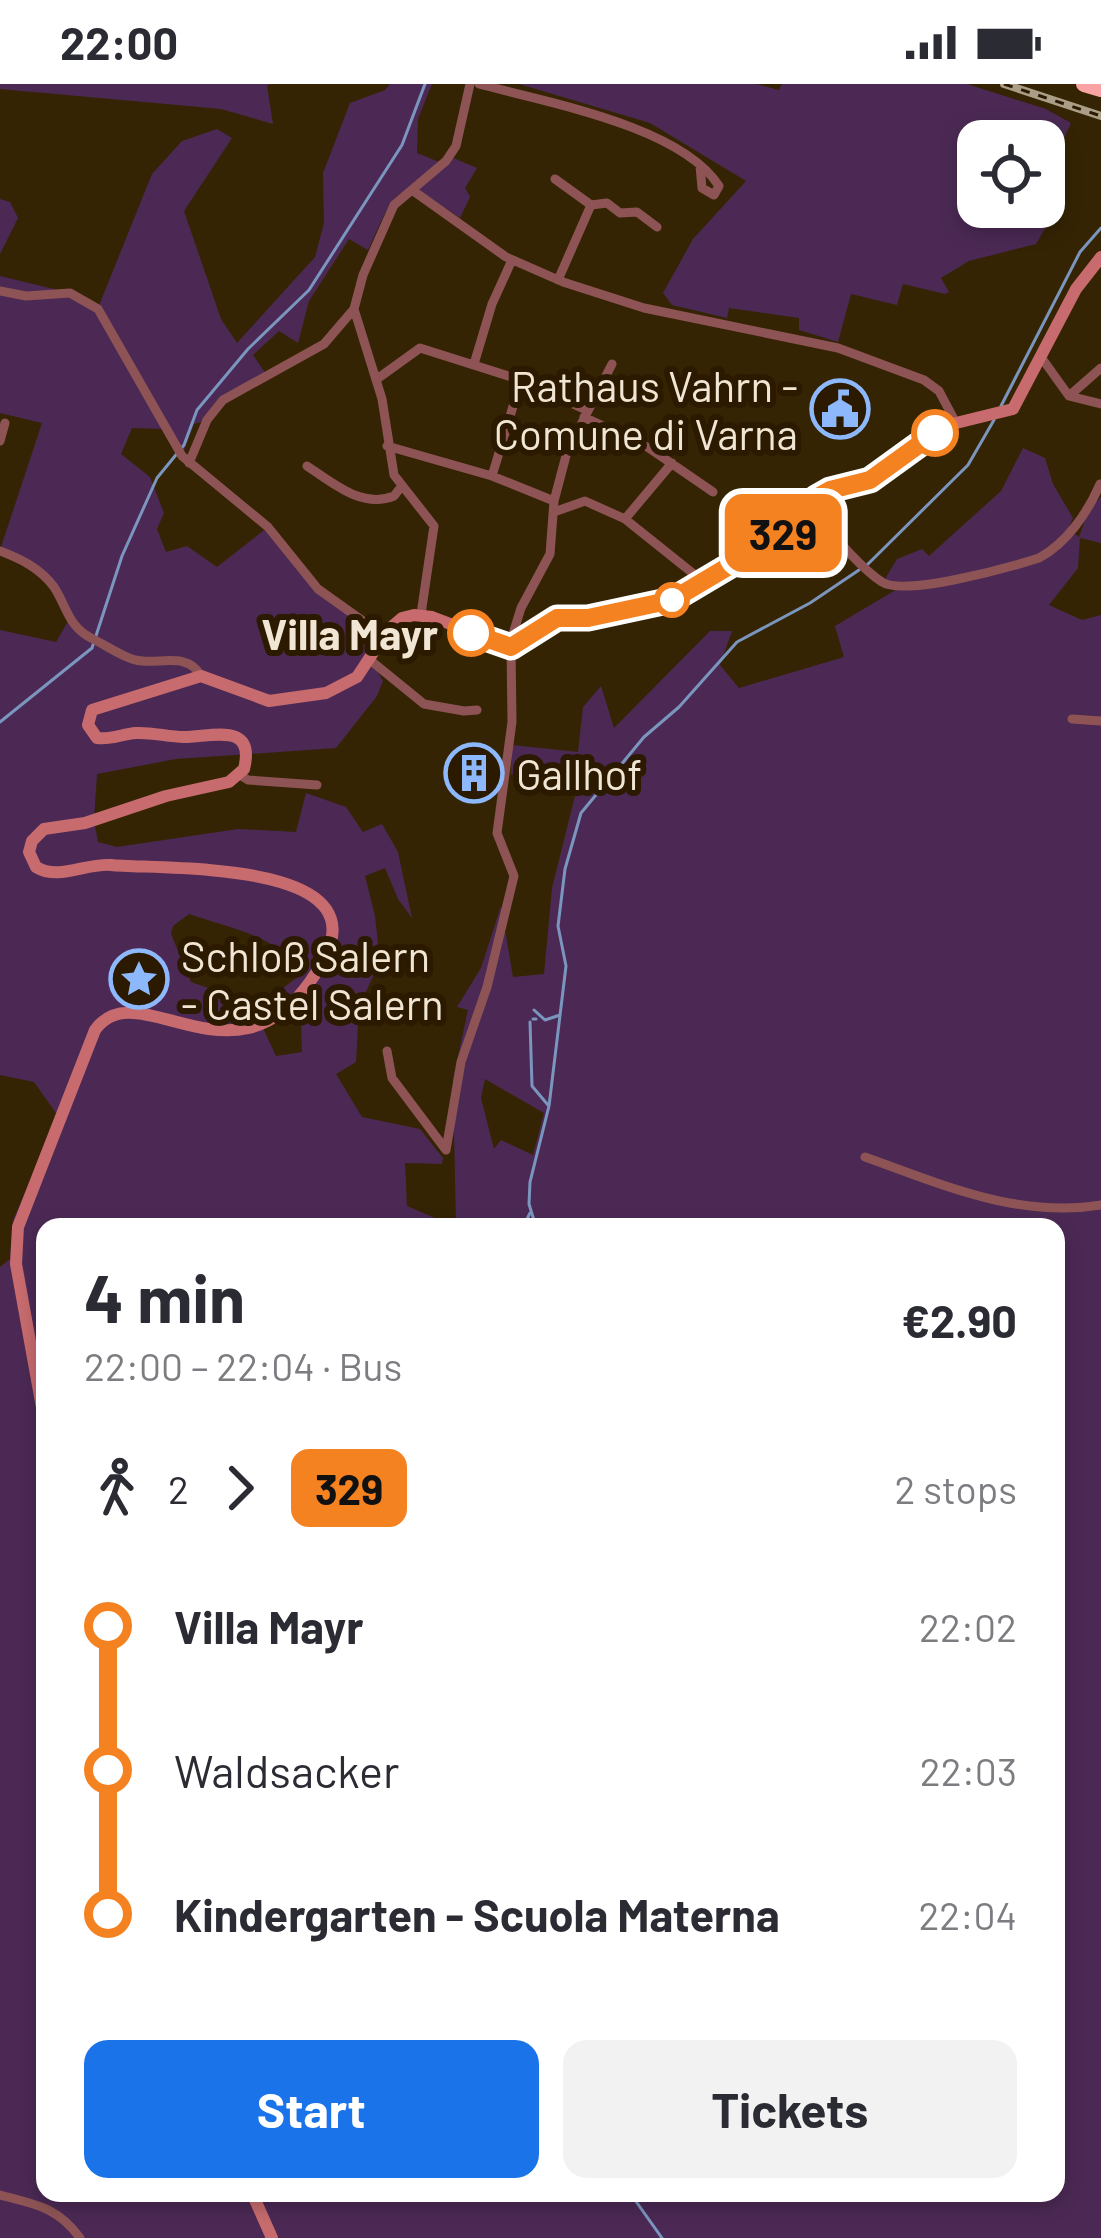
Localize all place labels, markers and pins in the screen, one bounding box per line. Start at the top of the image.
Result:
place label: Rathaus Vahrn - Comune di Varna [494,360,798,458]
public building icon: Rathaus Vahrn - Comune di Varna [809,378,871,440]
unlabelled marker [913,411,957,455]
unlabelled marker [656,584,688,616]
place label: Villa Mayr [261,608,438,659]
marker: Villa Mayr [449,611,493,655]
building icon: Gallhof [443,742,505,804]
place label: Gallhof [516,748,642,798]
place label: Schloß Salern - Castel Salern [181,930,444,1028]
place icon: Schloß Salern - Castel Salern [108,948,170,1010]

